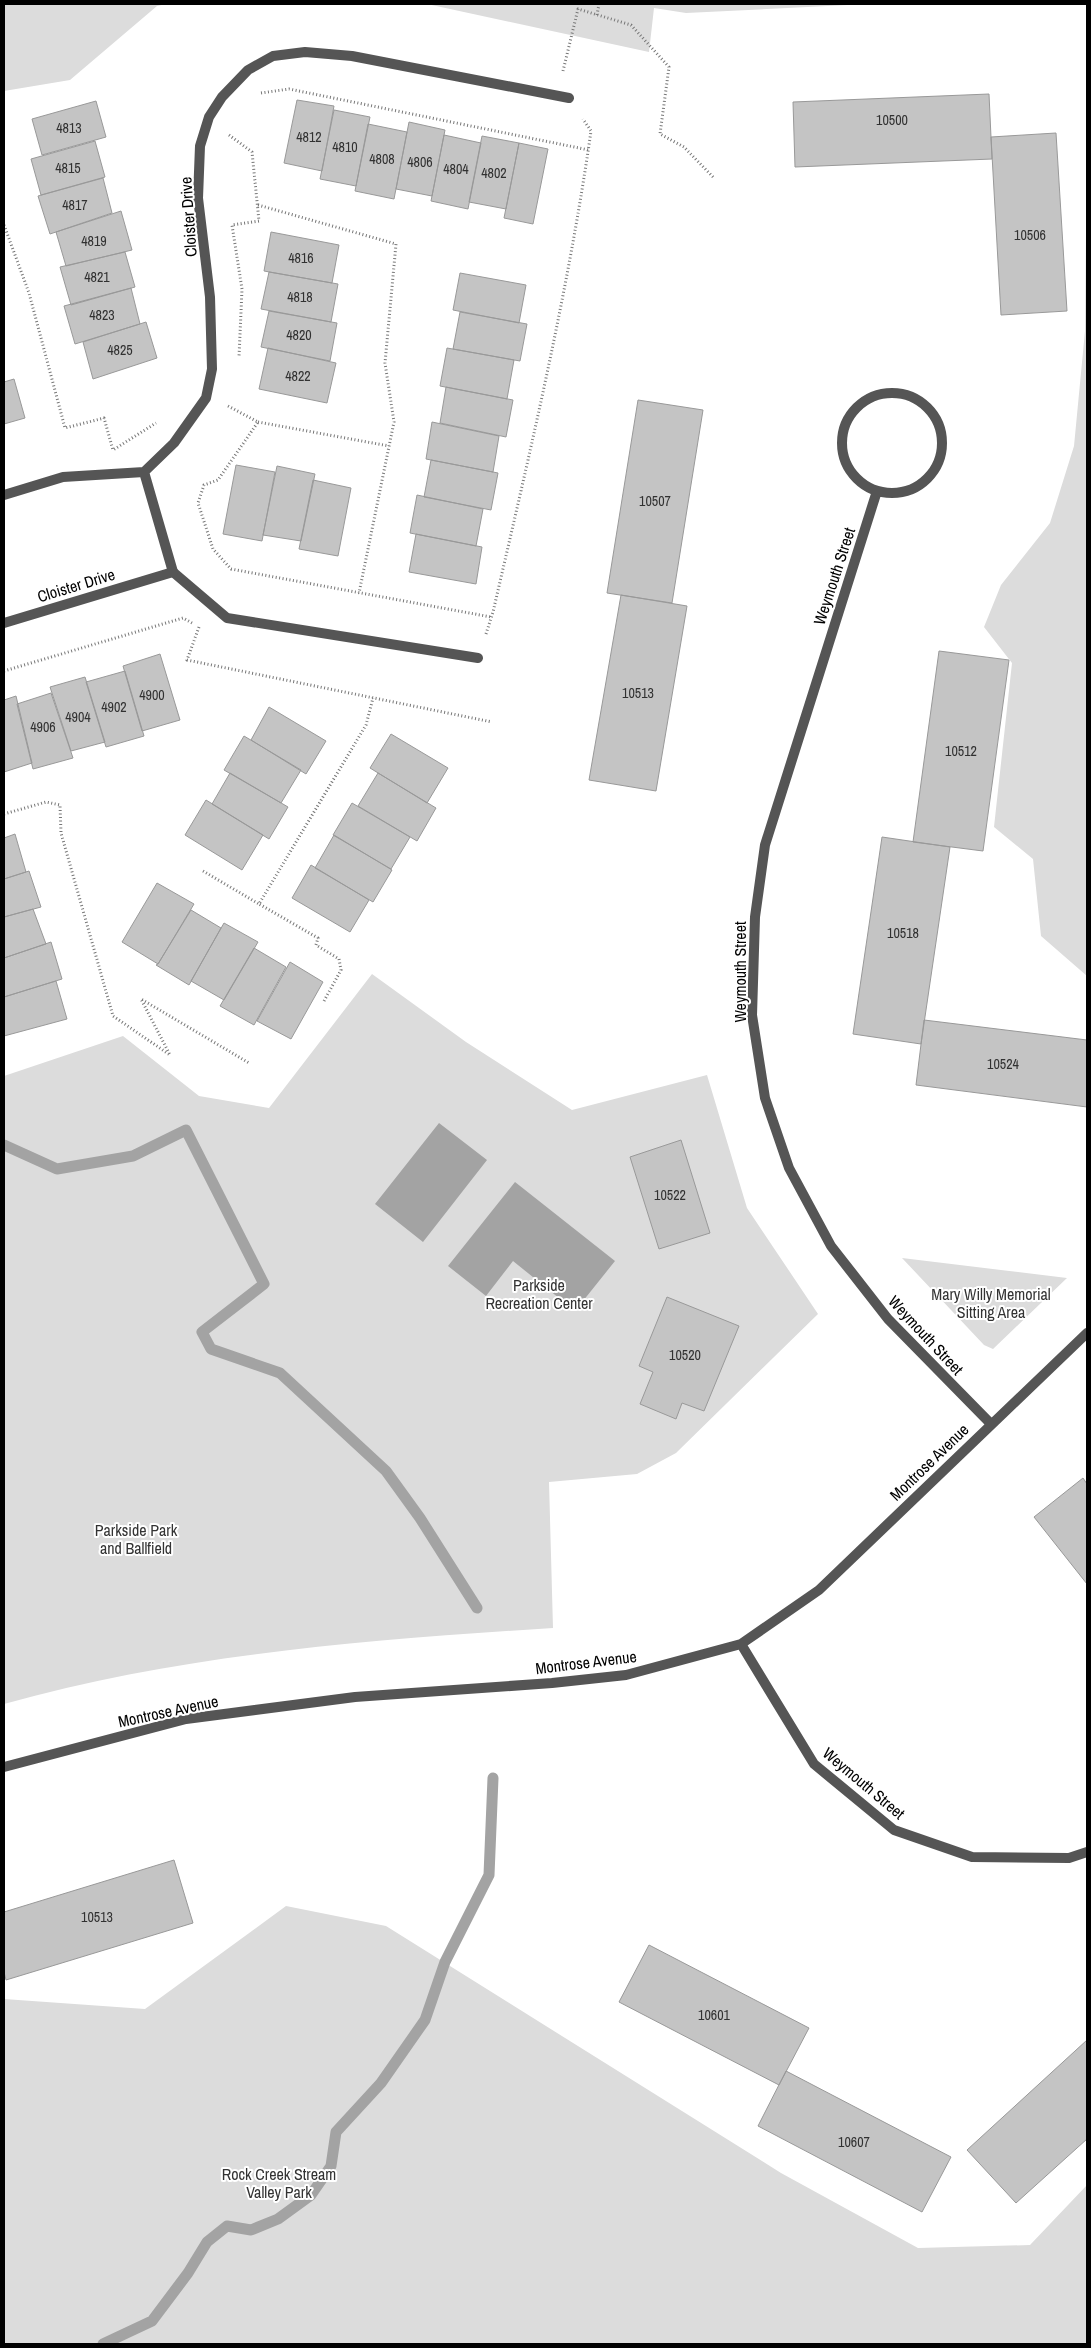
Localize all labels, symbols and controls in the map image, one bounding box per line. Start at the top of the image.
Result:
house number: 10500 [876,111,908,129]
house number: 4813 [56,119,82,137]
house number: 4812 [296,128,322,146]
house number: 4810 [332,138,358,156]
house number: 4808 [369,150,395,168]
house number: 4806 [407,153,433,171]
house number: 4815 [55,159,81,177]
house number: 4804 [443,160,469,178]
house number: 4802 [481,164,507,182]
street label: Cloister Drive [174,176,202,258]
house number: 4817 [62,196,88,214]
house number: 10506 [1014,226,1046,244]
house number: 4819 [81,232,107,250]
house number: 4816 [288,249,314,267]
house number: 4821 [84,268,110,286]
house number: 4818 [287,288,313,306]
house number: 4823 [89,306,115,324]
house number: 4820 [286,326,312,344]
house number: 4825 [107,341,133,359]
house number: 4822 [285,367,311,385]
house number: 10507 [639,492,671,510]
street label: Weymouth Street [808,524,860,627]
street label: Cloister Drive [34,563,118,607]
house number: 10513 [622,684,654,702]
house number: 4900 [139,686,165,704]
house number: 4902 [101,698,127,716]
house number: 4904 [65,708,91,726]
house number: 4906 [30,718,56,736]
house number: 10512 [945,742,977,760]
street label: Weymouth Street [729,921,751,1023]
house number: 10518 [887,924,919,942]
house number: 10524 [987,1055,1020,1073]
house number: 10522 [654,1186,686,1204]
park label: Parkside Recreation Center [485,1274,593,1314]
park label: Mary Willy Memorial Sitting Area [931,1283,1051,1323]
street label: Weymouth Street [883,1291,969,1380]
house number: 10520 [669,1346,701,1364]
street label: Montrose Avenue [885,1419,973,1505]
park label: Parkside Park and Ballfield [95,1519,178,1559]
street label: Montrose Avenue [534,1645,638,1679]
street label: Montrose Avenue [116,1690,220,1732]
street label: Weymouth Street [818,1742,910,1824]
house number: 10513 [81,1908,113,1926]
house number: 10601 [698,2006,731,2024]
house number: 10607 [838,2133,870,2151]
park label: Rock Creek Stream Valley Park [222,2163,336,2203]

